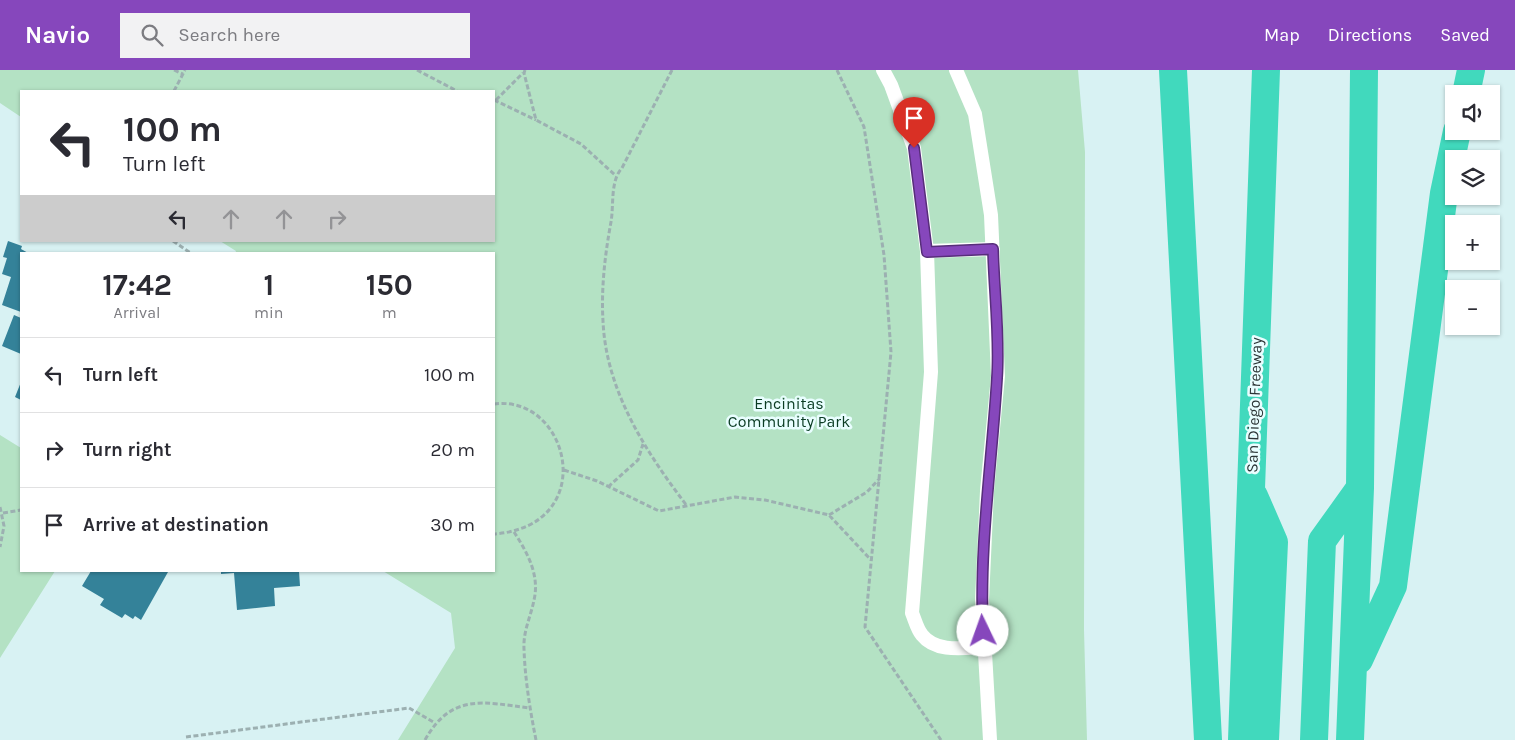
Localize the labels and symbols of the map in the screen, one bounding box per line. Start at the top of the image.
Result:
pin [893,97,935,148]
street label: San Diego Freeway [1242,336,1266,473]
park label: Encinitas Community Park [728,394,850,431]
position arrow [956,604,1008,656]

